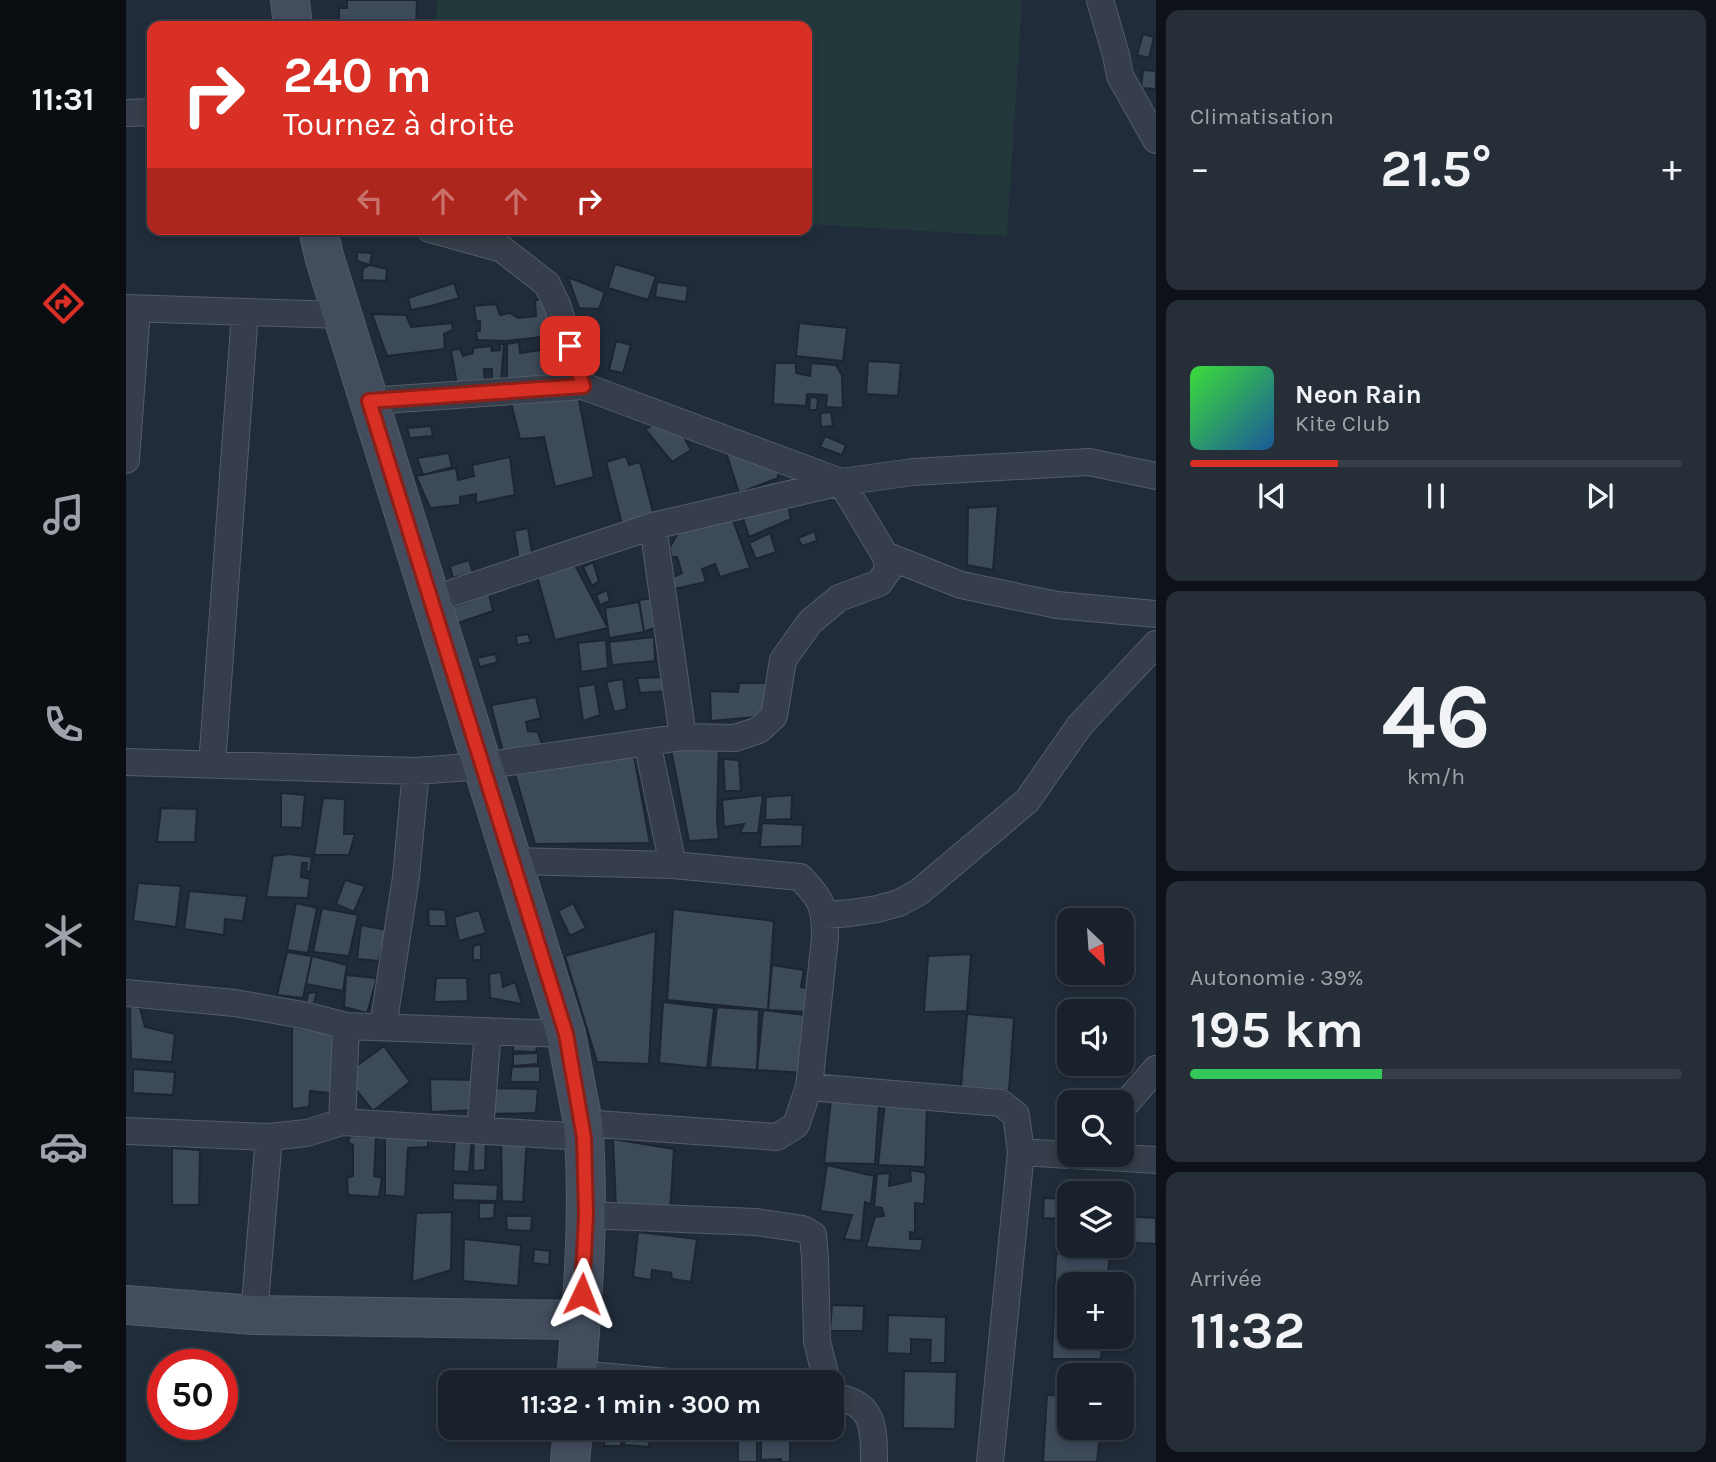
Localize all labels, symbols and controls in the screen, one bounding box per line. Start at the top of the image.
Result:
text: 240 m [283,47,432,104]
icon: right [168,49,259,140]
text: 11:31 [32,81,94,118]
text: Climatisation [1190,103,1334,130]
text: Tournez à droite [283,106,515,143]
text: 21.5° [1380,138,1492,199]
text: − [1190,146,1210,191]
text: + [1662,146,1682,191]
icon: left [351,182,389,220]
icon: ahead [424,182,462,220]
icon: ahead [497,182,535,220]
icon: right [570,182,608,220]
icon: directions [39,279,88,328]
pin [540,316,600,376]
icon: arrive [551,327,589,365]
text: Neon Rain [1295,379,1422,410]
text: Kite Club [1295,410,1390,437]
icon: previous [1253,477,1291,515]
icon: pause [1417,477,1455,515]
icon: next [1581,477,1619,515]
icon: music [39,490,88,539]
text: 46 [1381,664,1491,770]
icon: phone [39,700,88,749]
text: km/h [1407,763,1465,790]
north arrow [1057,908,1134,985]
map controls [1057,908,1134,1440]
icon: climate [39,911,88,960]
text: Autonomie · 39% [1190,964,1364,991]
button: sound [1057,999,1134,1076]
text: 195 km [1190,999,1364,1060]
button: search [1057,1090,1134,1167]
icon: car [39,1122,88,1171]
button: layers [1057,1181,1134,1258]
position arrow [545,1257,619,1331]
text: Arrivée [1190,1265,1262,1292]
button: + [1057,1272,1134,1349]
text: 11:32 [1190,1300,1305,1361]
icon: filters [39,1332,88,1381]
speed limit sign: 50 [147,1349,238,1440]
button: − [1057,1363,1134,1440]
text: 11:32 · 1 min · 300 m [521,1389,761,1420]

